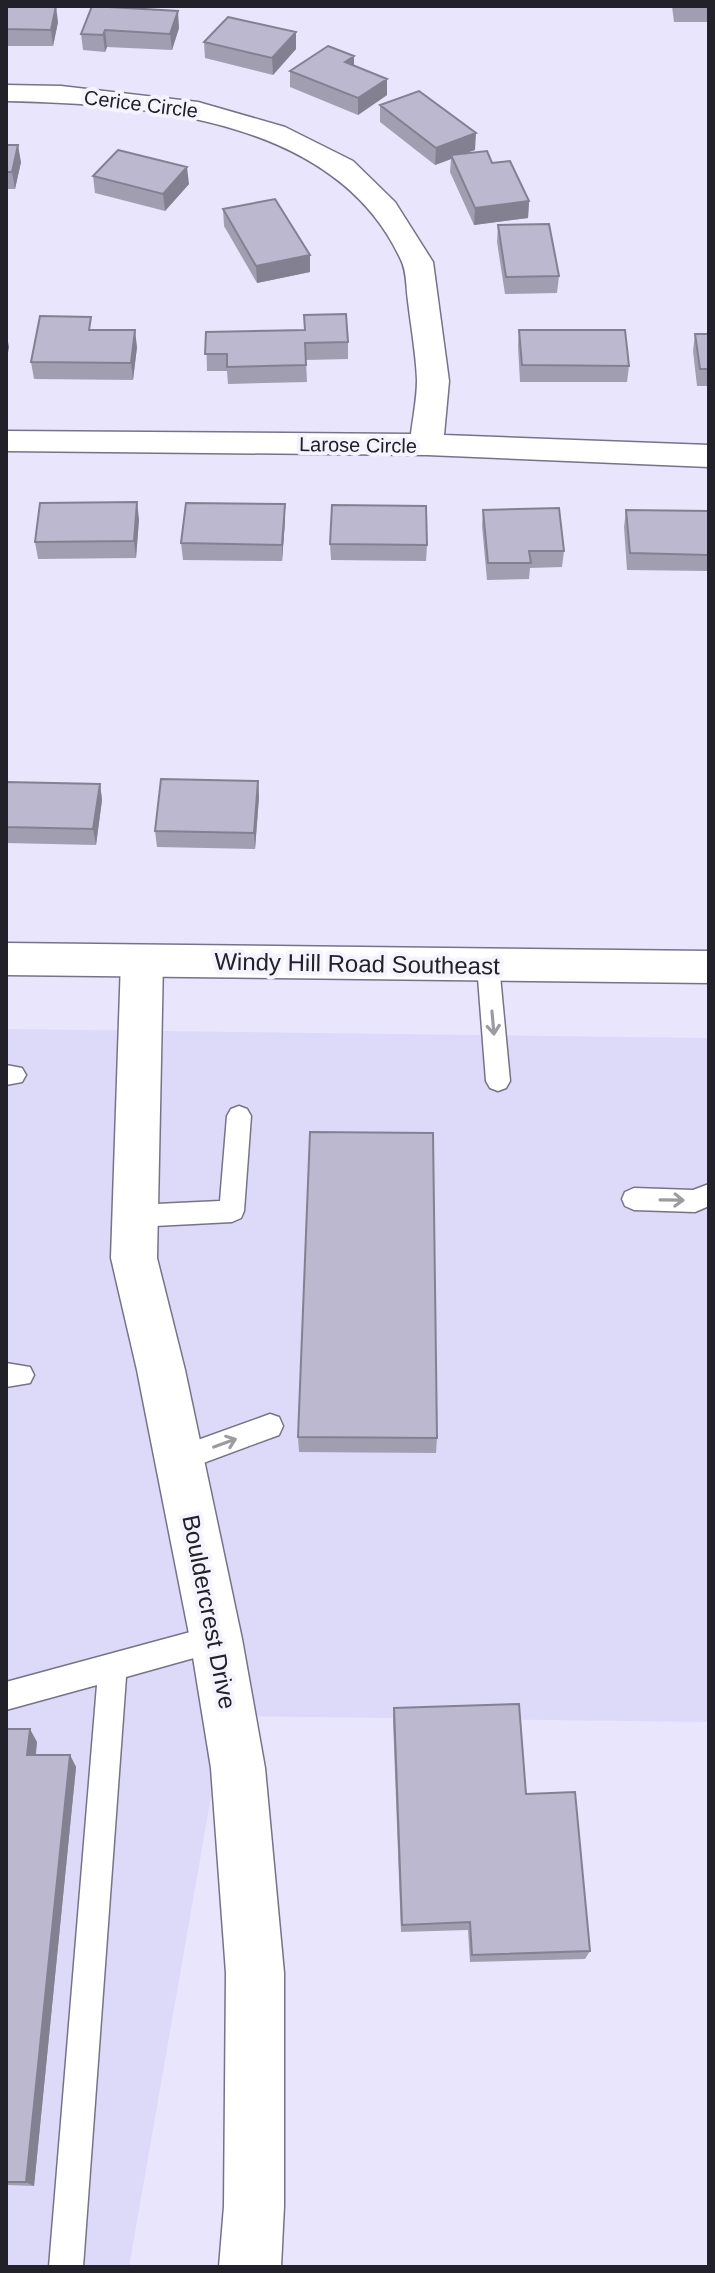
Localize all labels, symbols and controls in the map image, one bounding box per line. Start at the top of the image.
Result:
street label: Cerice Circle [83,86,199,122]
street label: Larose Circle [299,433,417,457]
street label: Windy Hill Road Southeast [214,948,500,979]
one-way arrow [486,1009,501,1036]
one-way arrow [658,1192,685,1208]
one-way arrow [212,1434,237,1449]
street label: Bouldercrest Drive [177,1512,242,1711]

